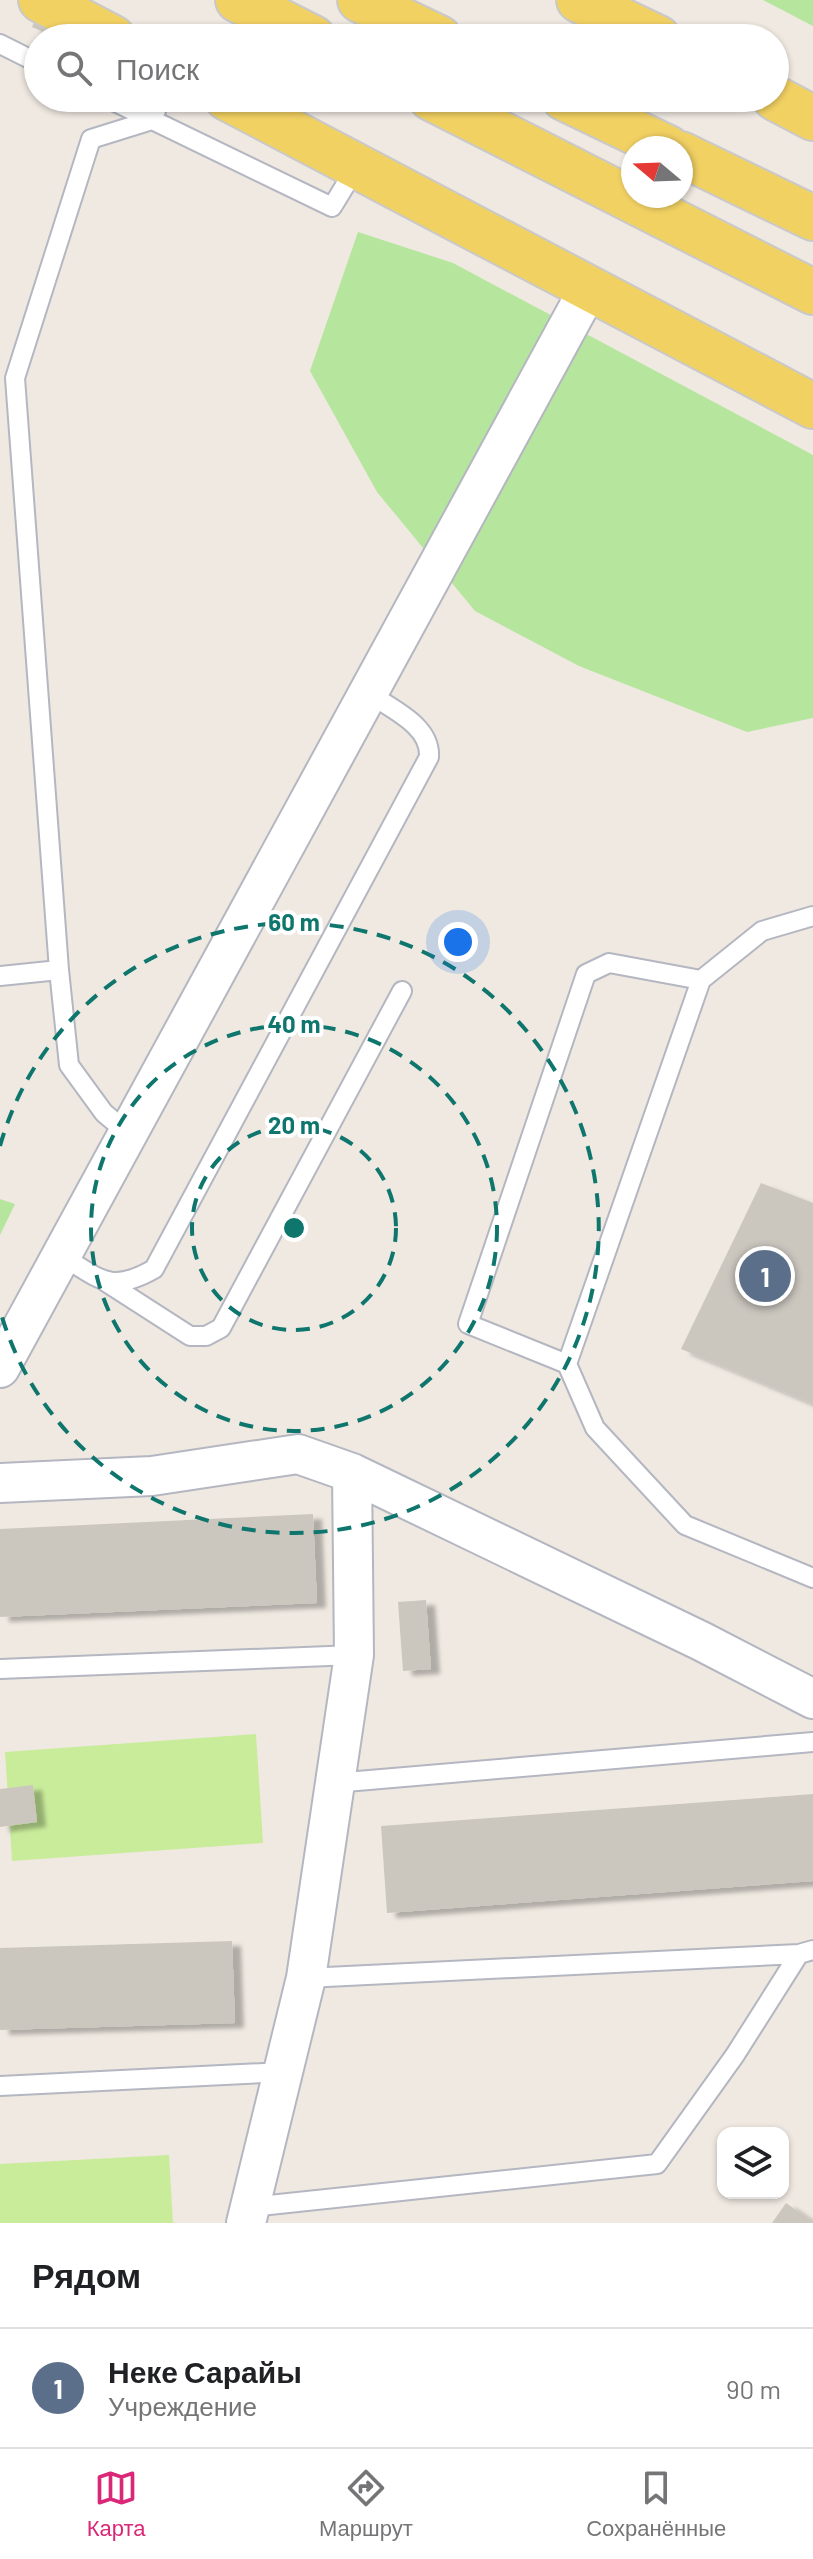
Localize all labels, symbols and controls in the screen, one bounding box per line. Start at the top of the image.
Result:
search box [24,24,789,112]
icon: search [52,46,96,90]
text: Поиск [116,50,199,86]
north arrow [621,136,693,208]
text: 60 m [268,907,320,936]
your location [438,922,478,962]
text: 40 m [267,1009,321,1038]
text: 20 m [268,1110,320,1139]
centre of rings [280,1214,308,1242]
pin: 1 [739,1246,791,1306]
map controls [717,2127,789,2199]
button: layers [717,2127,789,2199]
text: Рядом [32,2254,141,2295]
text: Неке Сарайы [108,2353,302,2389]
text: 1 [53,2373,63,2404]
text: 90 m [726,2373,781,2404]
text: Учреждение [108,2390,257,2421]
tab: Карта [87,2466,146,2542]
tab: Маршрут [319,2466,413,2542]
tab: Сохранённые [586,2466,726,2542]

